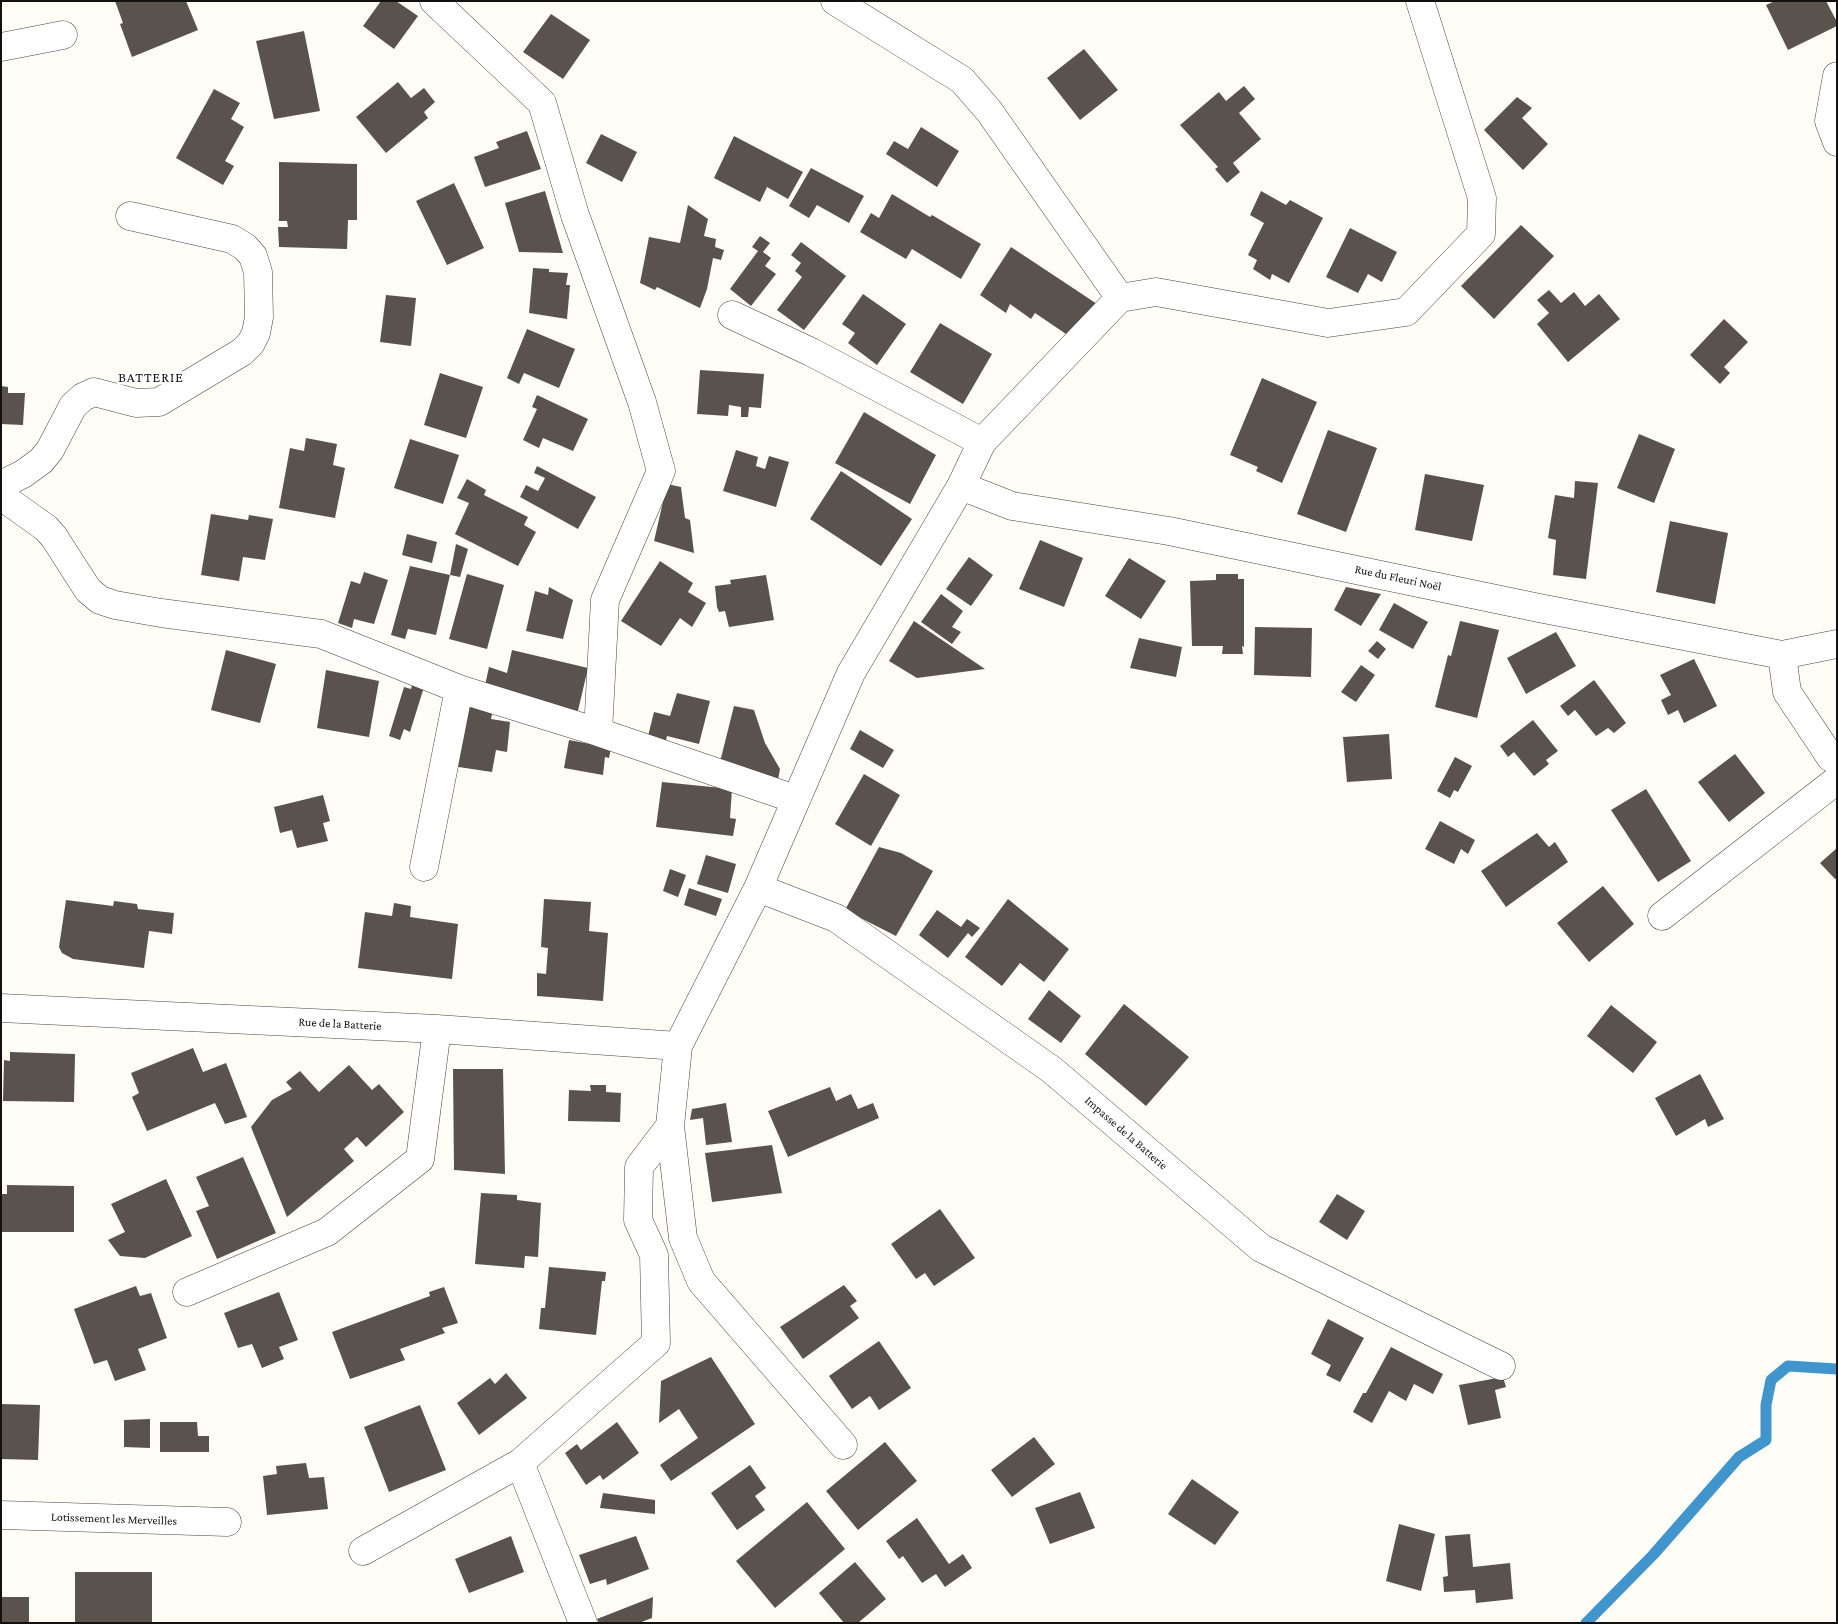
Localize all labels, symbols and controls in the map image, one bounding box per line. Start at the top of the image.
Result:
district label: BATTERIE [117,370,185,386]
street label: Rue du Fleuri Noël [1354,562,1442,594]
street label: Rue de la Batterie [298,1015,382,1033]
street label: Impasse de la Batterie [1082,1093,1170,1173]
street label: Lotissement les Merveilles [51,1510,177,1528]

